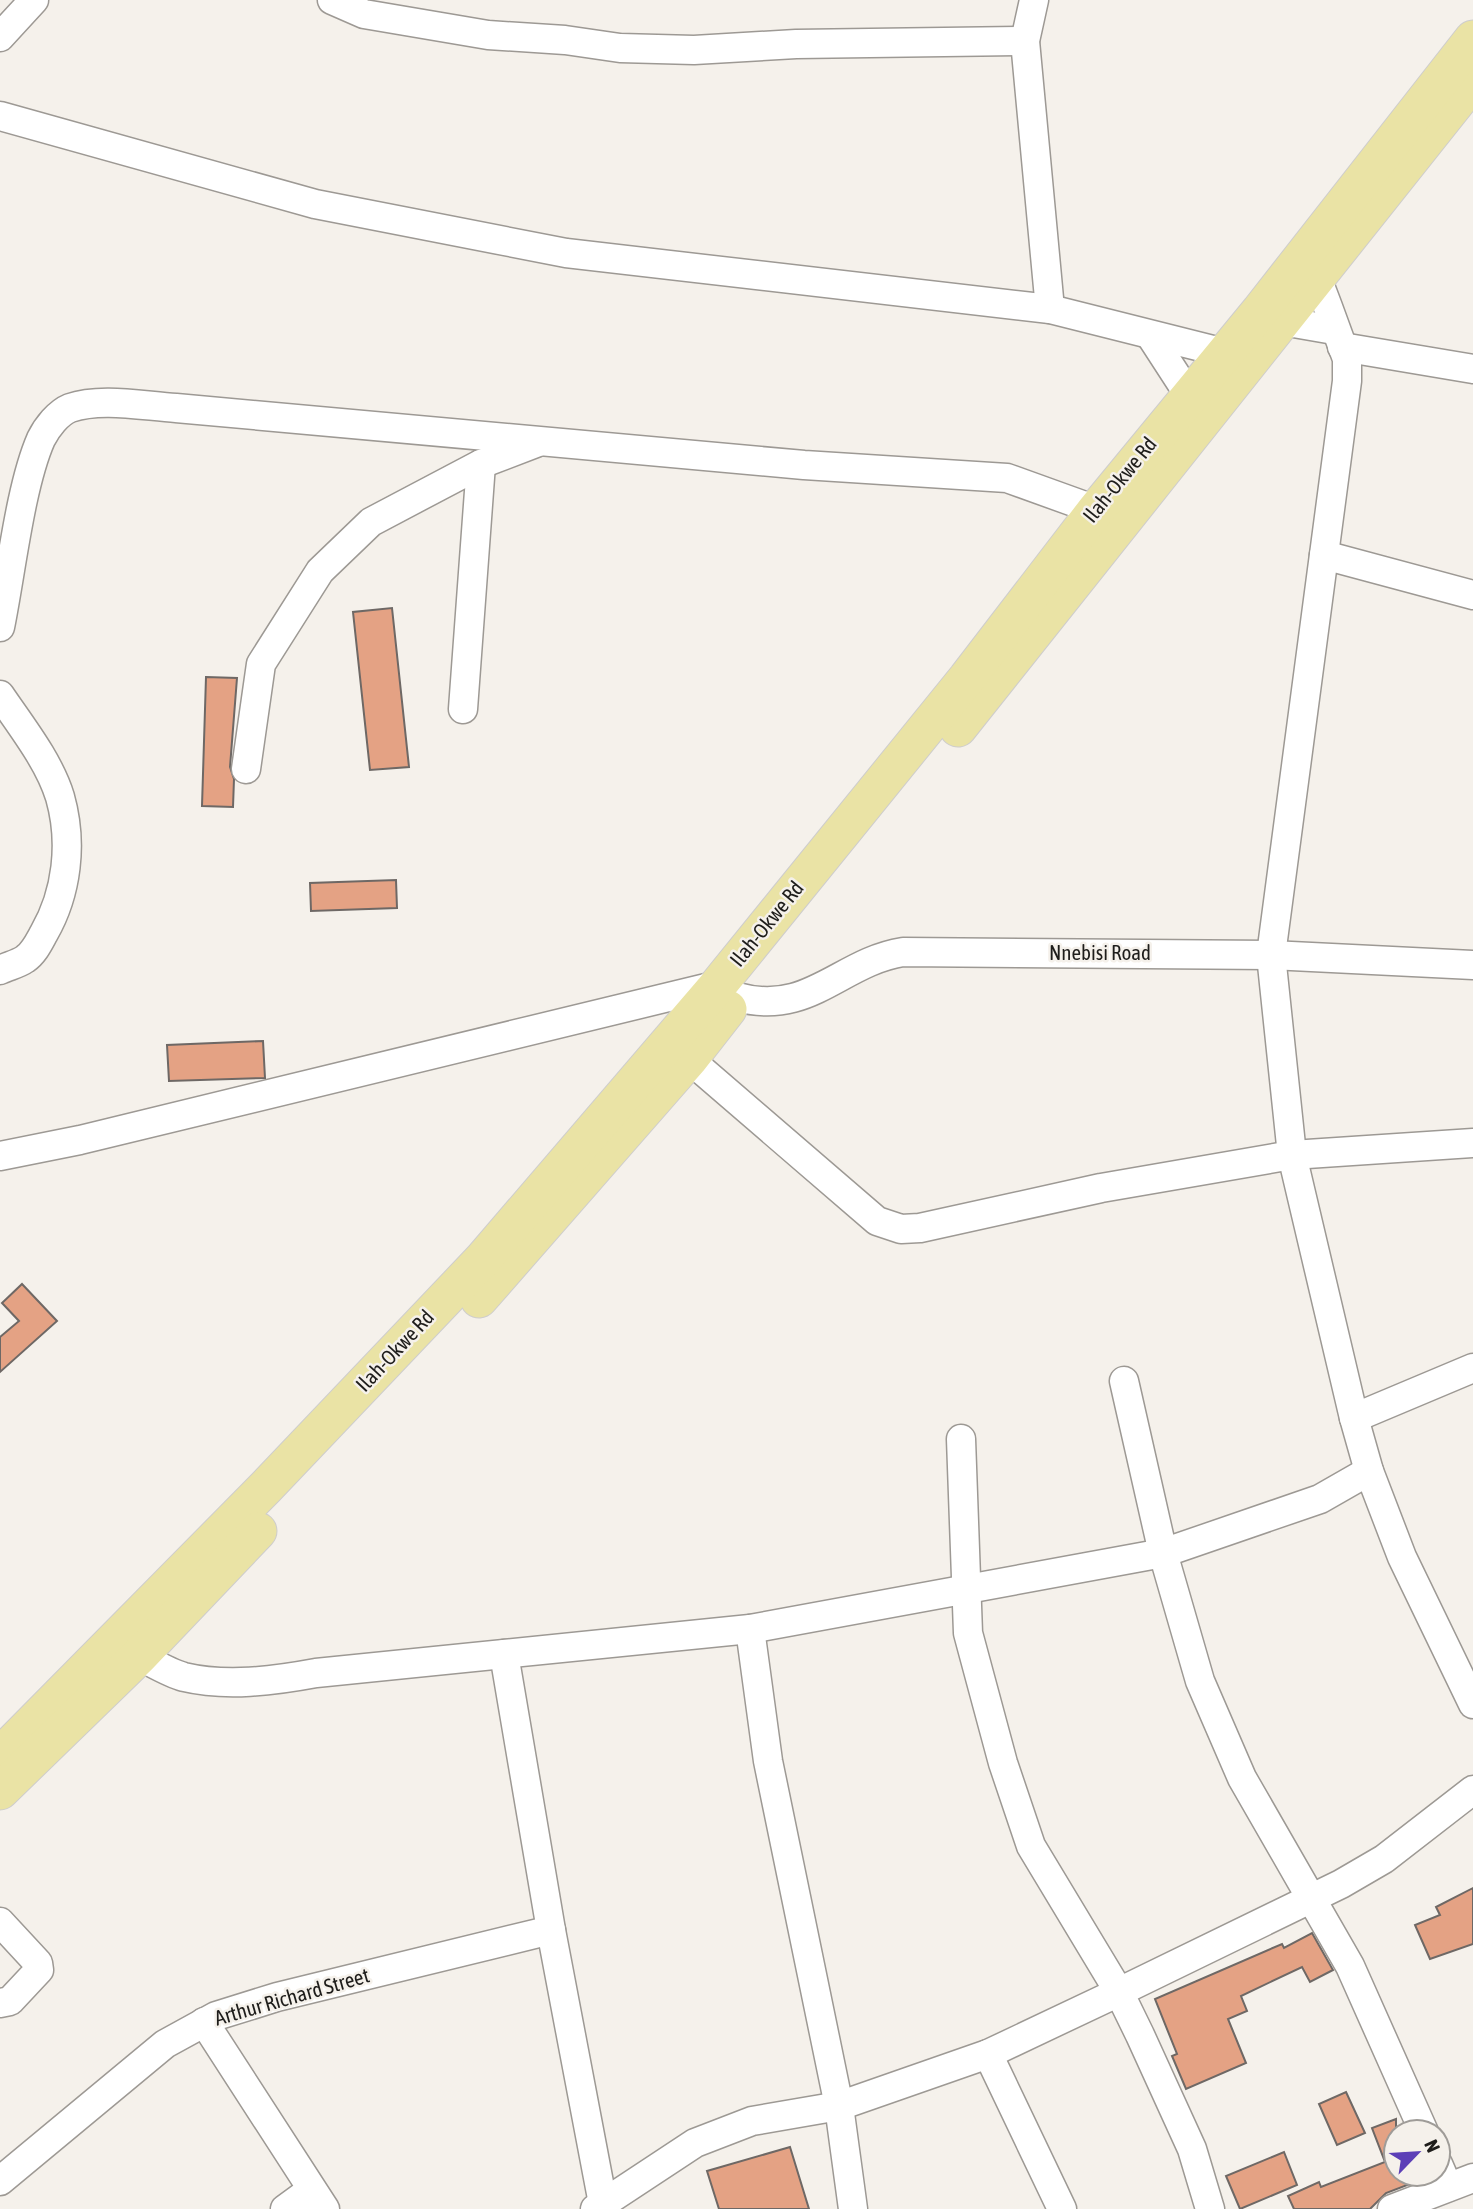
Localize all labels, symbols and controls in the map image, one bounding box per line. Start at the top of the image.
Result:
street label: Ilah-Okwe Rd [1078,432,1161,527]
street label: Ilah-Okwe Rd [725,876,808,971]
street label: Nnebisi Road [1049,940,1151,964]
street label: Ilah-Okwe Rd [350,1305,438,1396]
street label: Arthur Richard Street [212,1962,372,2030]
north arrow [1382,2118,1452,2188]
text: N [1420,2136,1445,2156]

